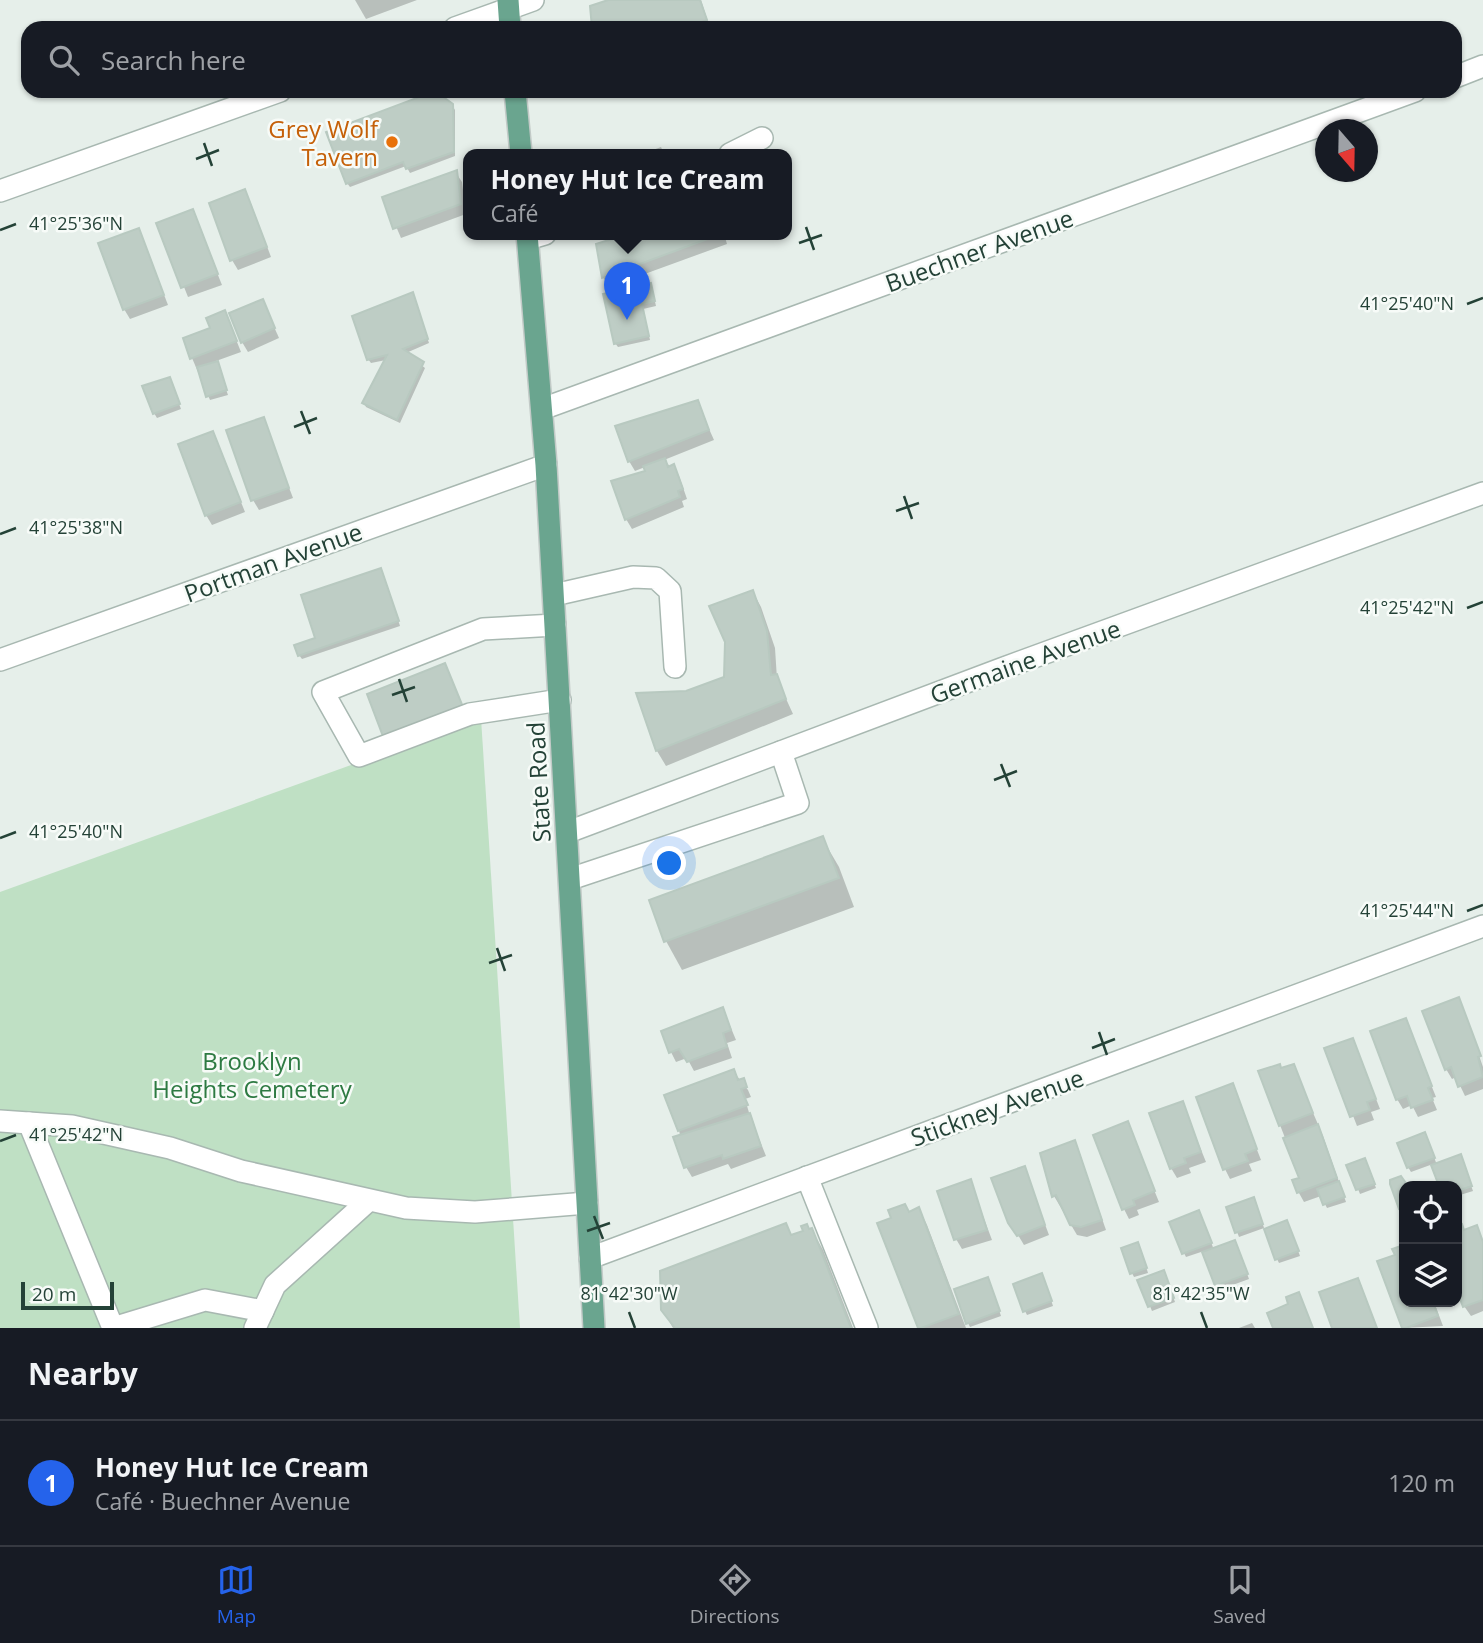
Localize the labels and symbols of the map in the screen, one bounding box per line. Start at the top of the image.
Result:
place label: Grey Wolf Tavern [268,112,380,173]
north arrow [1315,119,1378,182]
marker: Grey Wolf Tavern [384,134,400,150]
street label: Buechner Avenue [880,201,1078,299]
text: 41°25'36"N [29,211,123,235]
pin: 1 [604,262,650,320]
text: 41°25'40"N [1360,291,1454,315]
street label: Portman Avenue [179,514,367,610]
text: 41°25'38"N [29,515,123,539]
text: 41°25'42"N [1360,595,1454,619]
street label: Germaine Avenue [925,611,1125,711]
street label: State Road [518,721,558,843]
text: 41°25'40"N [29,819,123,843]
your location [652,846,686,880]
text: 41°25'44"N [1360,898,1454,922]
park label: Brooklyn Heights Cemetery [152,1044,353,1105]
street label: Stickney Avenue [906,1060,1088,1154]
text: 41°25'42"N [29,1122,123,1146]
scale bar [21,1279,114,1311]
text: 81°42'30"W [580,1281,678,1305]
text: 81°42'35"W [1152,1281,1250,1305]

